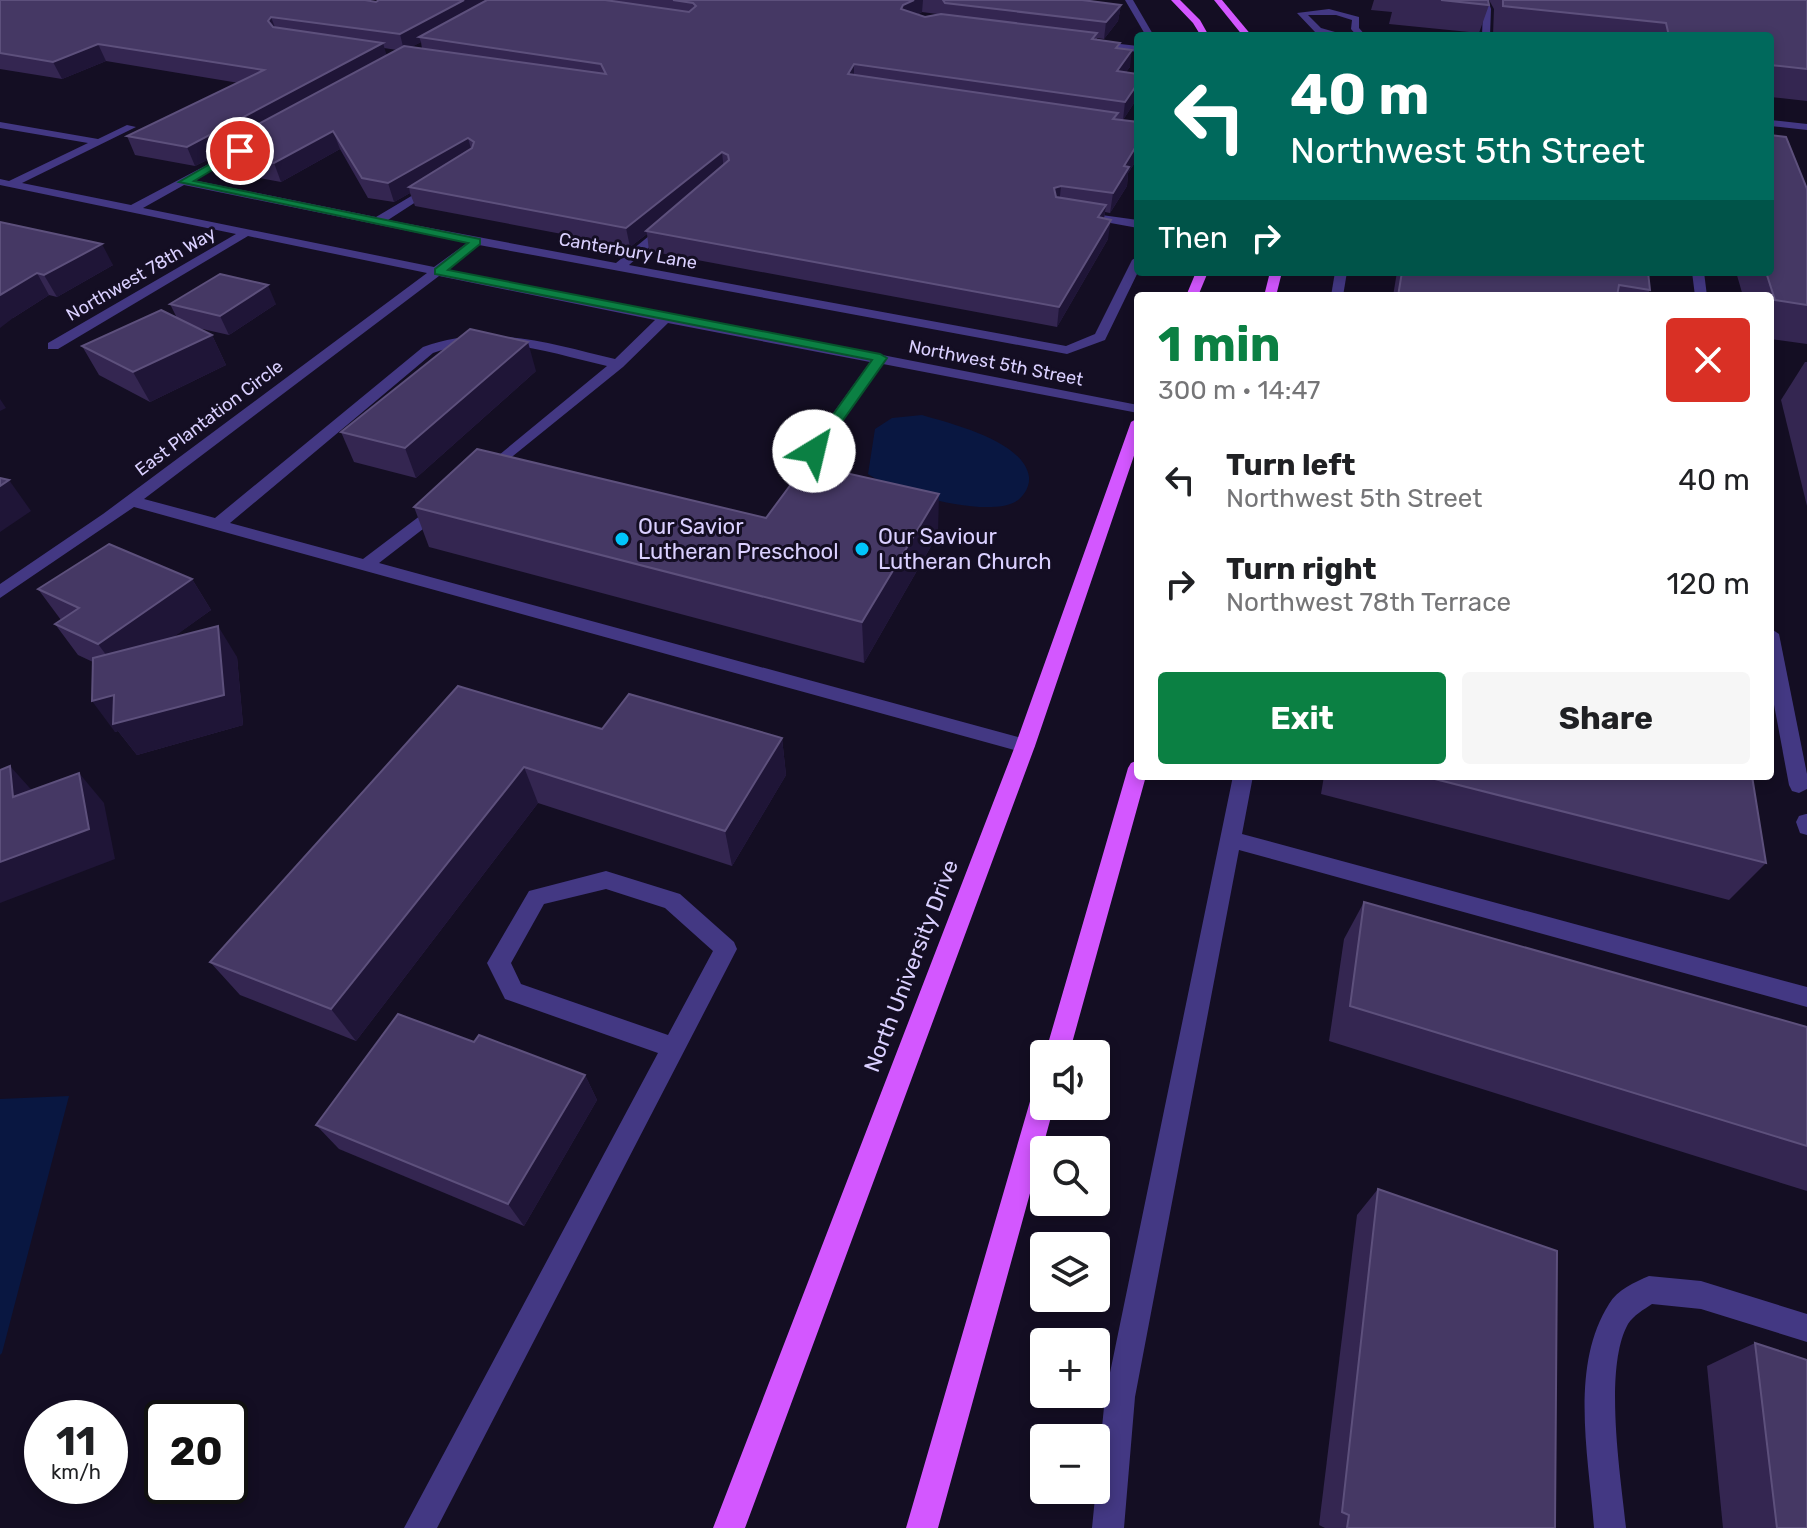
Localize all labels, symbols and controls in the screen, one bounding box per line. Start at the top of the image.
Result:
text: 40 m [1290,62,1430,128]
icon: left [1158,64,1262,168]
pin [206,117,274,185]
icon: arrive [218,129,262,173]
text: Northwest 5th Street [1290,129,1645,172]
icon: right [1244,216,1288,260]
text: Then [1158,220,1228,256]
street label: Northwest 78th Way [62,222,220,326]
street label: Canterbury Lane [557,228,699,274]
text: 1 min [1158,316,1281,373]
button: close [1666,318,1750,402]
street label: Northwest 5th Street [907,335,1085,391]
street label: East Plantation Circle [131,355,287,481]
text: 300 m · 14:47 [1158,375,1320,406]
position arrow [772,409,856,493]
text: Turn left [1226,447,1356,483]
icon: left [1158,458,1202,502]
text: 40 m [1678,462,1750,498]
text: Northwest 5th Street [1226,483,1483,514]
place label: Our Savior Lutheran Preschool [638,513,839,565]
place label: Our Saviour Lutheran Church [878,523,1052,575]
marker: Our Savior Lutheran Preschool [613,530,631,548]
marker: Our Saviour Lutheran Church [853,540,871,558]
text: Turn right [1226,551,1377,587]
icon: right [1158,562,1202,606]
text: 120 m [1666,566,1750,602]
text: Northwest 78th Terrace [1226,587,1511,618]
button: Exit [1158,672,1446,764]
button: Share [1462,672,1750,764]
street label: North University Drive [858,856,964,1076]
map controls [1030,1040,1110,1504]
button: sound [1030,1040,1110,1120]
button: search [1030,1136,1110,1216]
button: layers [1030,1232,1110,1312]
button: + [1030,1328,1110,1408]
speed limit sign: 20 [144,1400,248,1504]
text: 11 [56,1418,96,1465]
button: − [1030,1424,1110,1504]
text: km/h [51,1460,101,1484]

